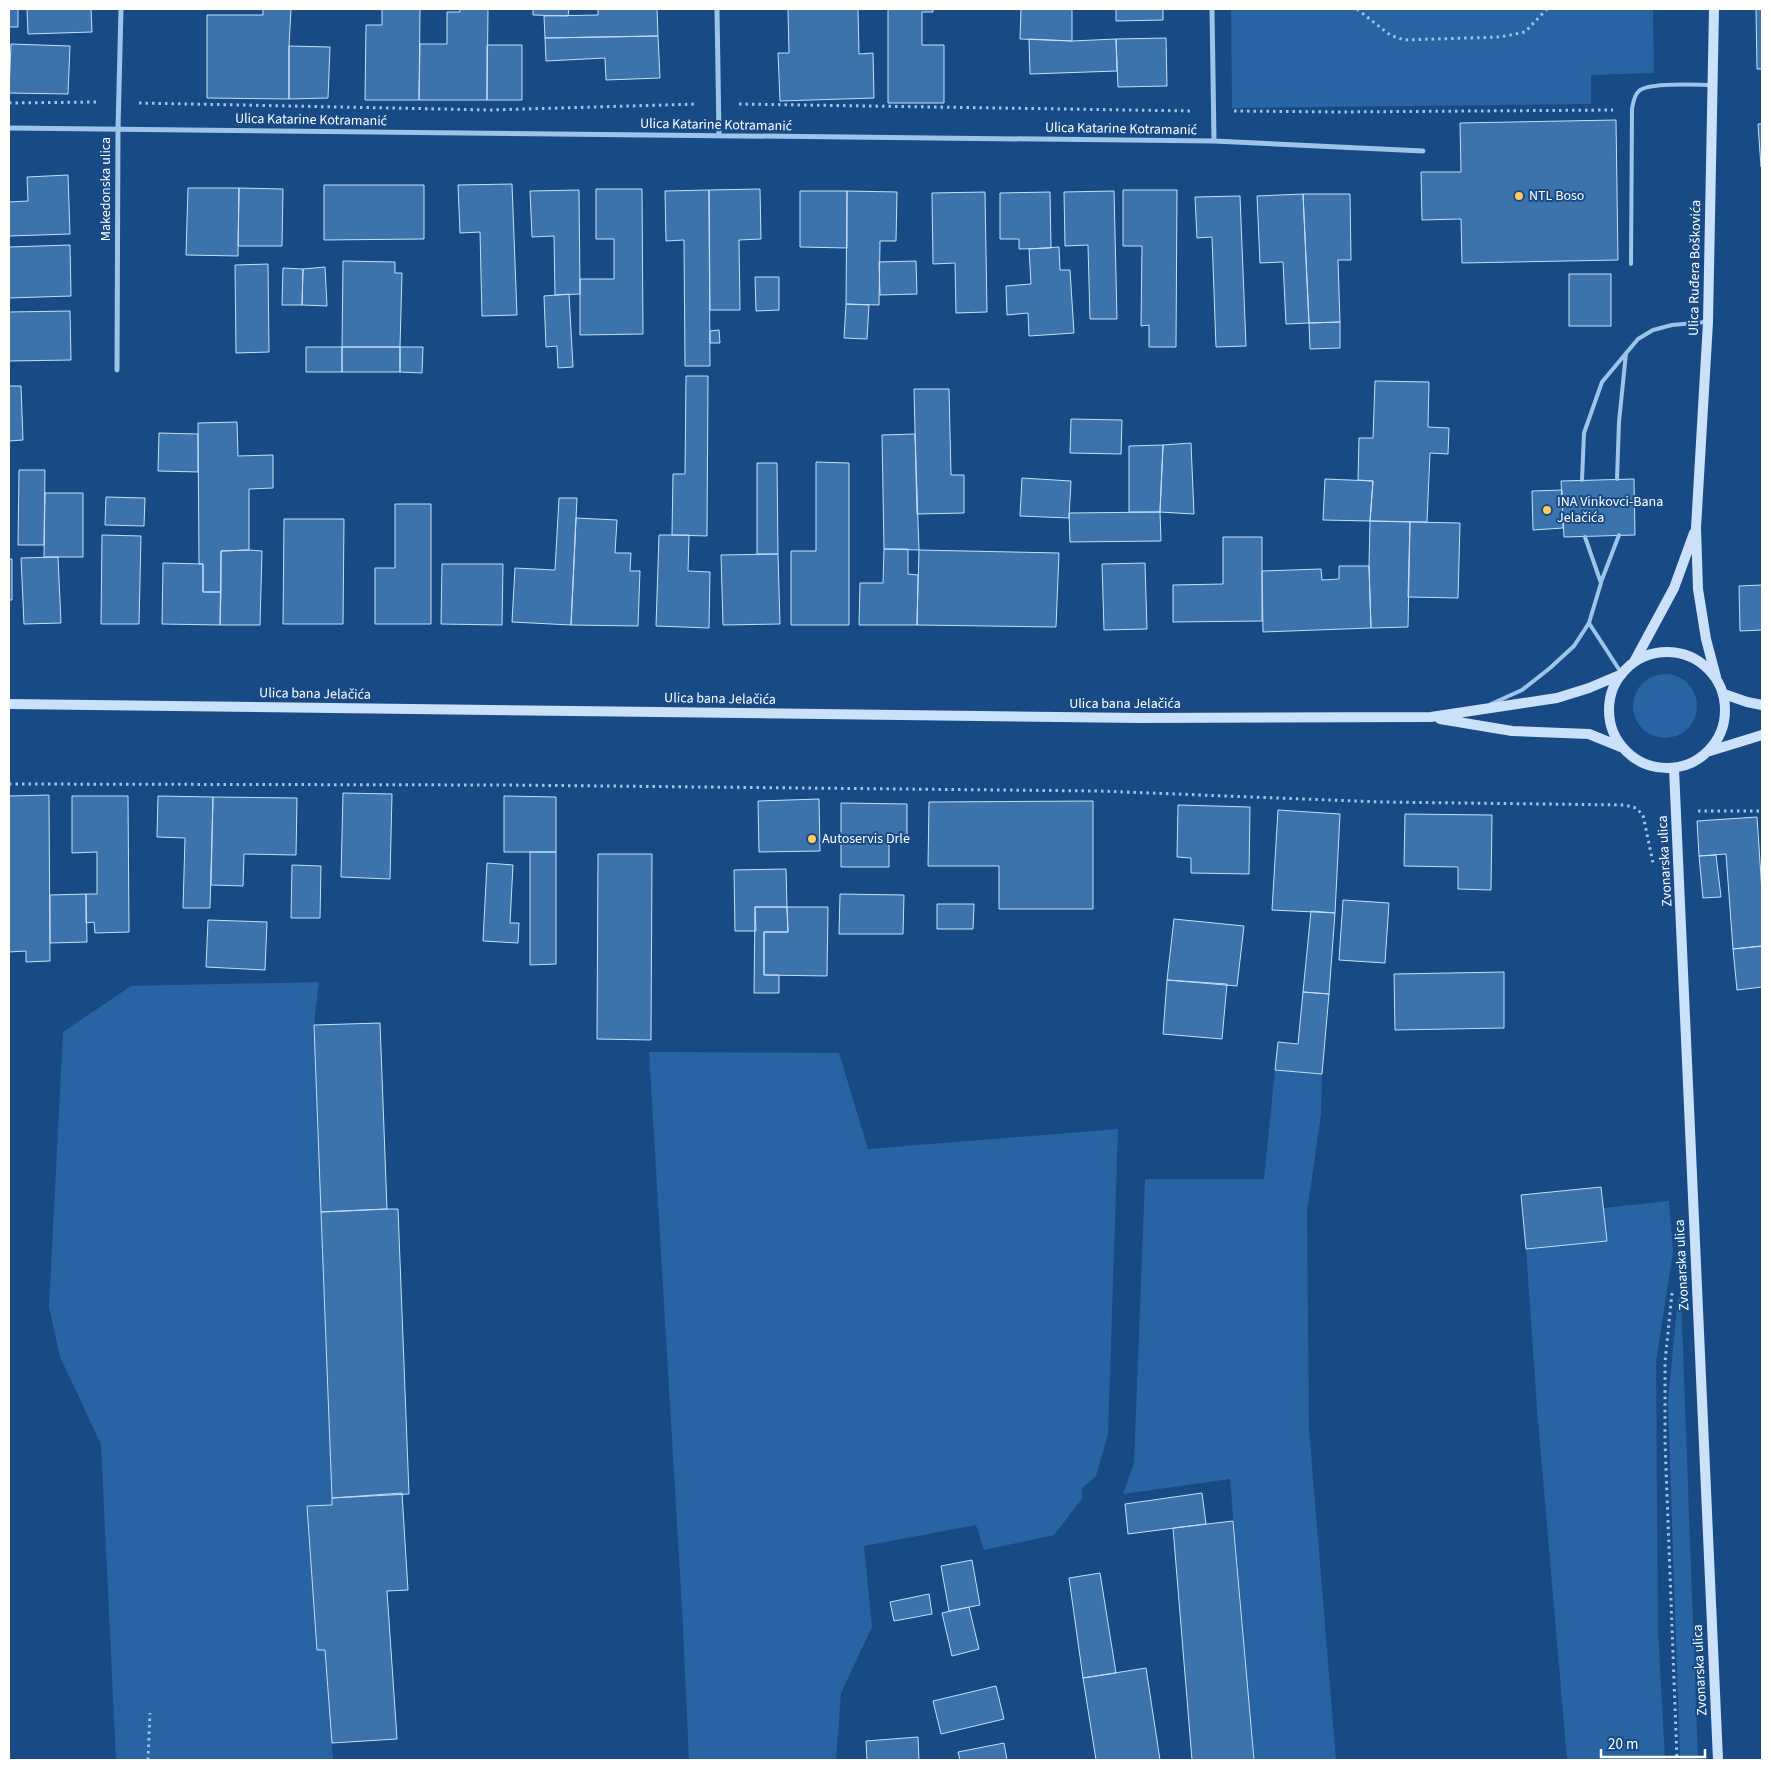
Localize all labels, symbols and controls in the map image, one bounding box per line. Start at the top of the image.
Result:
street label: Ulica Katarine Kotramanić [235,109,388,131]
street label: Ulica Katarine Kotramanić [640,114,793,136]
street label: Ulica Katarine Kotramanić [1045,118,1198,140]
street label: Makedonska ulica [96,137,116,241]
place label: NTL Boso [1529,186,1584,206]
marker: NTL Boso [1513,190,1525,202]
street label: Ulica Ruđera Boškovića [1684,200,1706,336]
place label: INA Vinkovci-Bana Jelačića [1557,492,1663,528]
marker: INA Vinkovci-Bana Jelačića [1541,504,1553,516]
street label: Ulica bana Jelačića [259,683,371,705]
street label: Ulica bana Jelačića [664,688,776,710]
street label: Ulica bana Jelačića [1069,694,1181,714]
street label: Zvonarska ulica [1653,815,1677,907]
place label: Autoservis Drle [822,829,910,849]
marker: Autoservis Drle [806,833,818,845]
street label: Zvonarska ulica [1670,1219,1694,1311]
street label: Zvonarska ulica [1688,1624,1712,1716]
scale bar [1601,1726,1705,1758]
text: 20 m [1608,1734,1638,1755]

